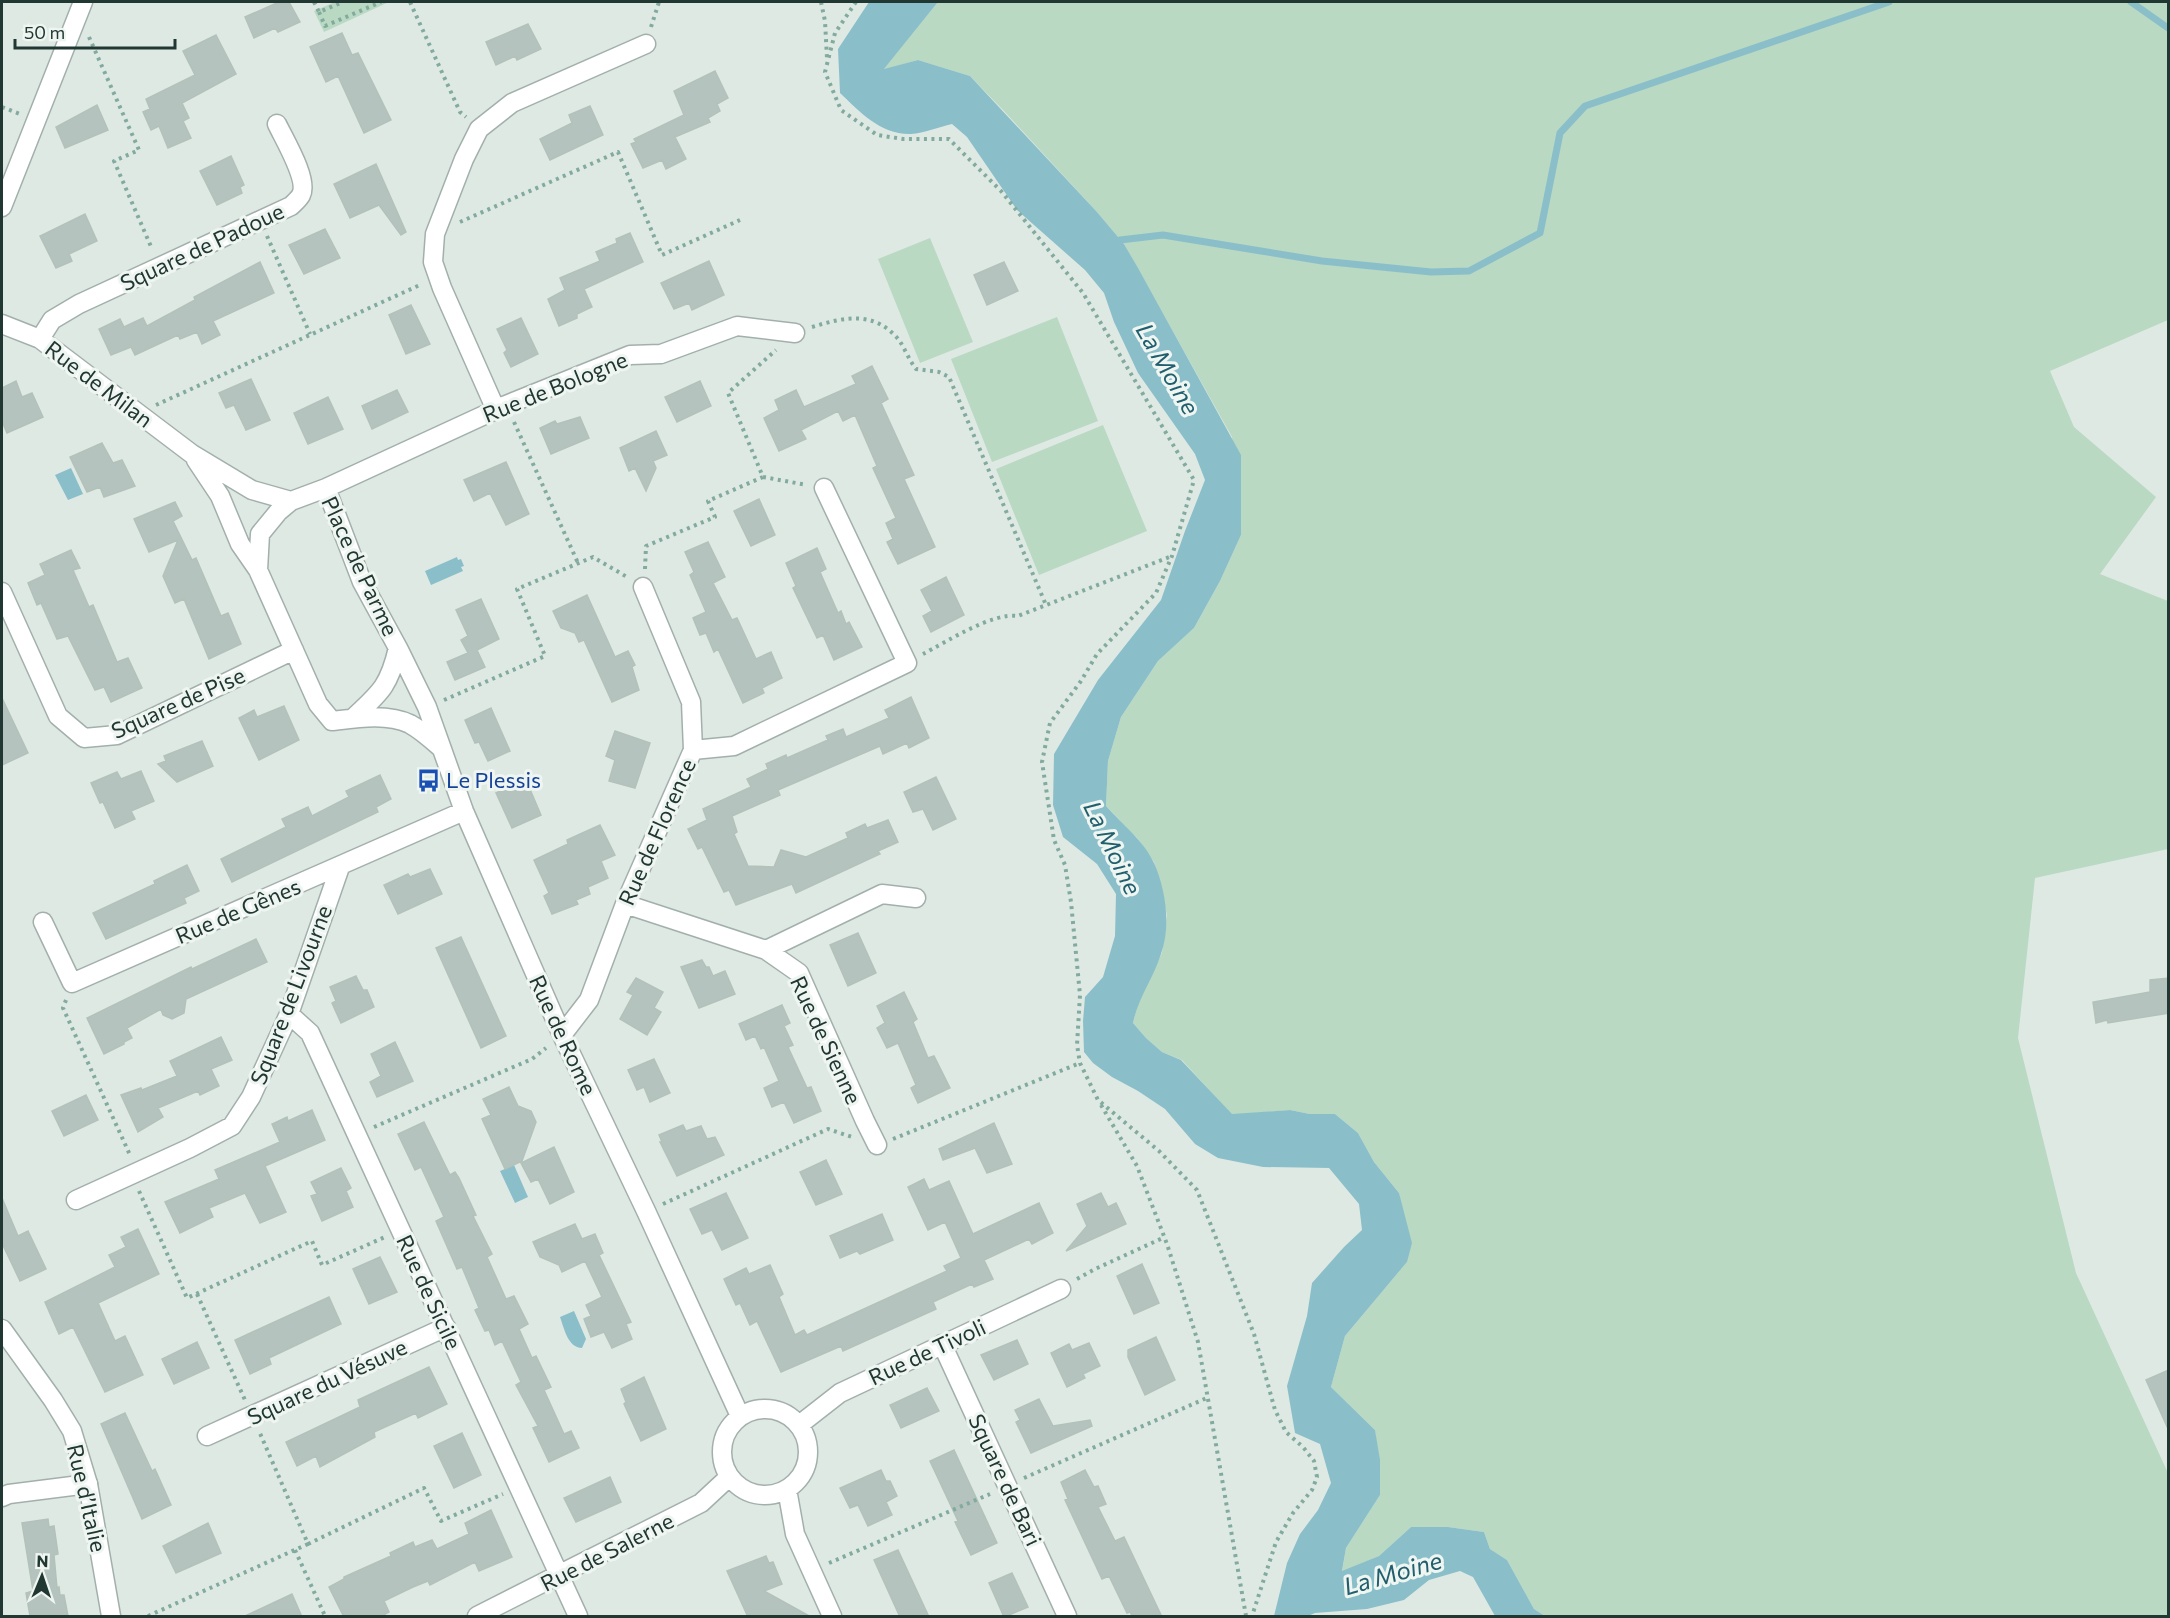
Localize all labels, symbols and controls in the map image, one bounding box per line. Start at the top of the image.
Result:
scale bar [15,12,176,50]
text: 50 m [24,21,65,43]
street label: Square de Padoue [116,197,288,296]
water label: La Moine [1131,317,1206,419]
street label: Rue de Milan [40,334,158,433]
street label: Rue de Bologne [479,345,631,428]
street label: Place de Parme [316,492,405,640]
street label: Square de Pise [107,661,249,744]
street label: Rue de Florence [612,754,701,909]
place label: Le Plessis [446,766,541,793]
bus stop icon: Le Plessis [415,767,441,793]
water label: La Moine [1078,796,1149,899]
street label: Rue de Gênes [171,872,304,949]
street label: Square de Livourne [244,901,337,1088]
street label: Rue de Rome [524,971,603,1099]
street label: Rue de Sienne [785,971,868,1108]
street label: Rue de Sicile [391,1230,468,1353]
street label: Rue de Tivoli [864,1313,990,1390]
street label: Square du Vésuve [243,1333,411,1430]
street label: Square de Bari [963,1410,1048,1550]
street label: Rue d’Italie [62,1441,113,1555]
street label: Rue de Salerne [536,1506,678,1597]
water label: La Moine [1340,1545,1445,1600]
north arrow [12,1546,72,1606]
text: N [36,1551,49,1570]

